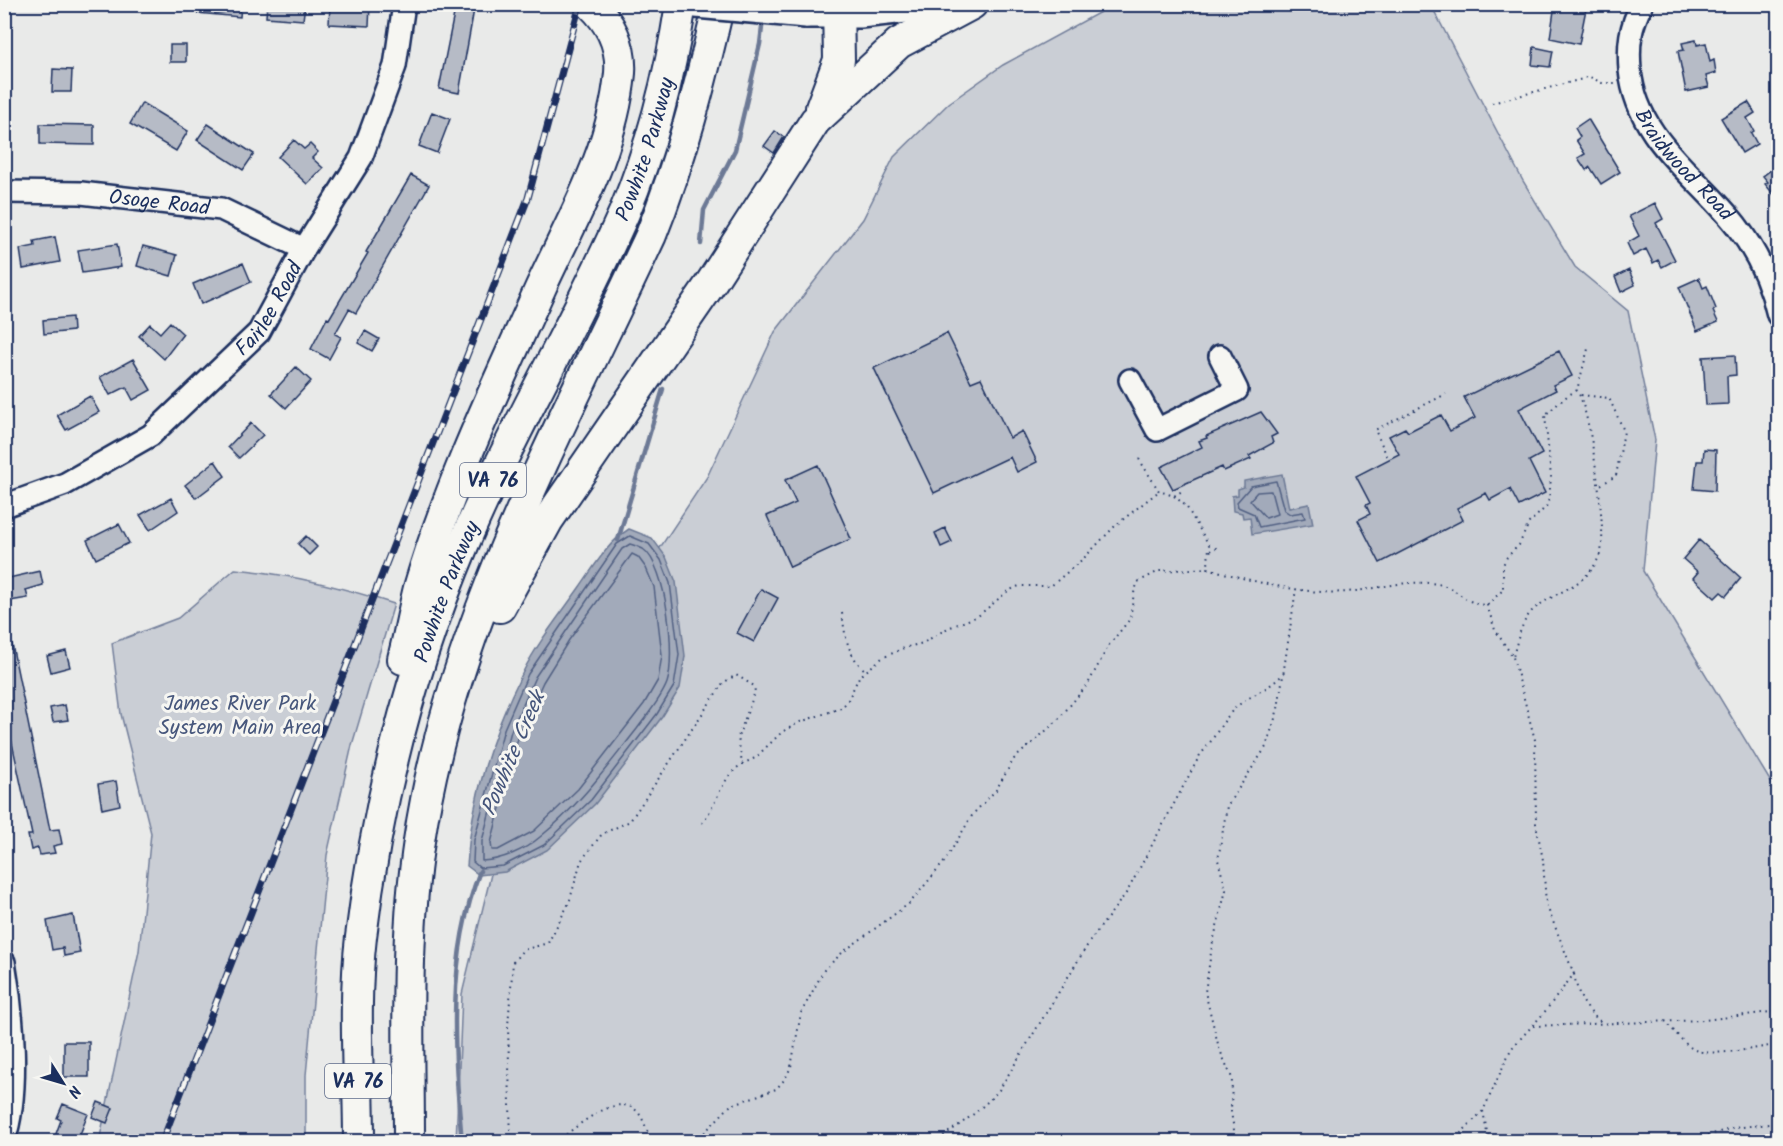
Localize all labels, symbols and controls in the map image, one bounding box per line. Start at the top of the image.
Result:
street label: Powhite Parkway [607,74,685,227]
street label: Braidwood Road [1625,104,1742,230]
street label: Osoge Road [107,181,212,226]
street label: Fairlee Road [228,255,313,365]
road number: VA 76 [460,463,526,497]
street label: Powhite Parkway [406,516,490,667]
water label: Powhite Creek [472,683,558,821]
park label: James River Park System Main Area [159,688,321,745]
north arrow [33,1053,93,1113]
road number: VA 76 [325,1064,391,1098]
text: N [61,1080,87,1103]

